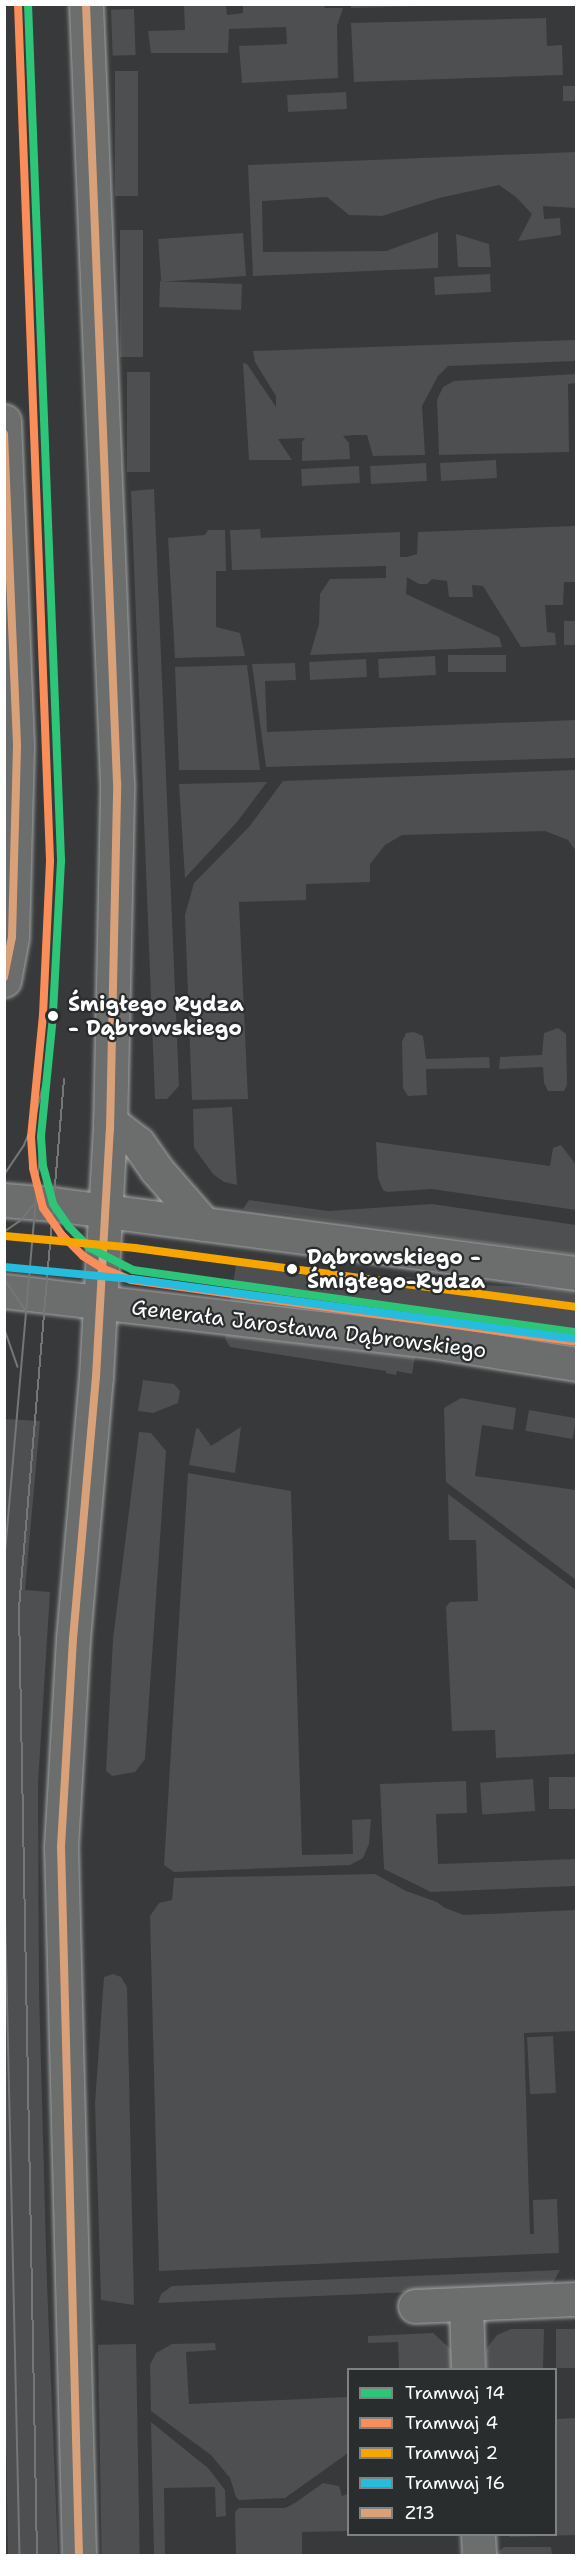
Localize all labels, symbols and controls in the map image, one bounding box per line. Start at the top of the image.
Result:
place label: Śmigłego Rydza - Dąbrowskiego [68,991,244,1041]
marker: Śmigłego Rydza - Dąbrowskiego [43,1006,63,1026]
place label: Dąbrowskiego - Śmigłego-Rydza [307,1244,485,1294]
marker: Dąbrowskiego - Śmigłego-Rydza [282,1259,302,1279]
street label: Generała Jarosława Dąbrowskiego [130,1295,488,1363]
legend [347,2368,557,2536]
text: Tramwaj 14 [405,2381,505,2405]
text: Tramwaj 4 [405,2411,498,2435]
text: Tramwaj 2 [405,2441,498,2465]
text: Tramwaj 16 [405,2471,505,2495]
text: Z13 [405,2501,435,2525]

